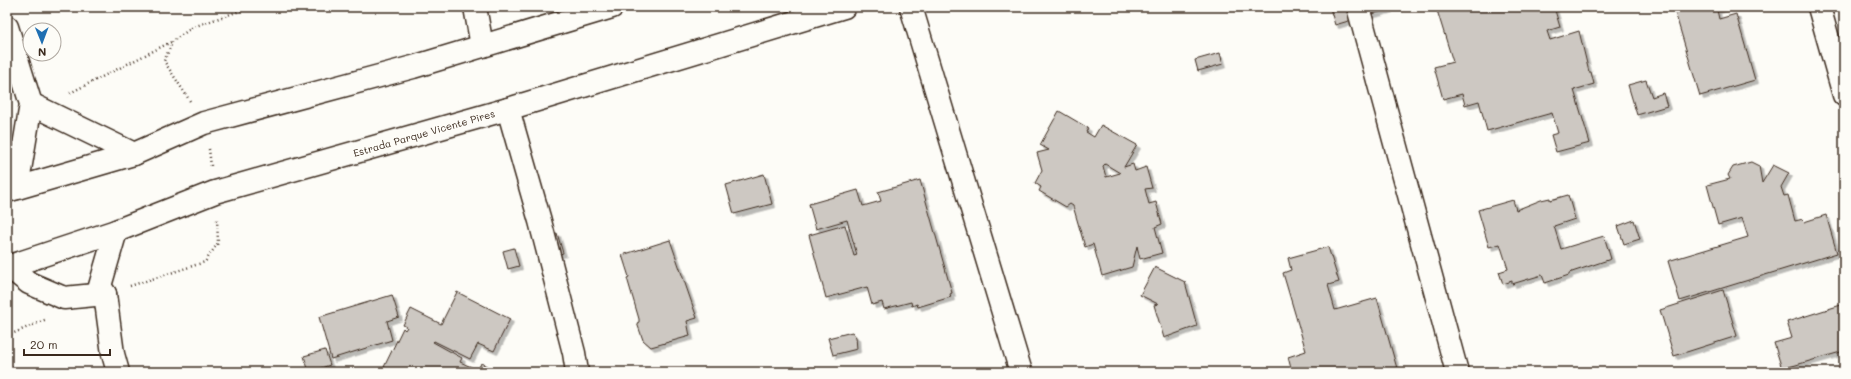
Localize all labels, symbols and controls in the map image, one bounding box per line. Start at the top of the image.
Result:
north arrow [22,22,62,62]
text: N [38,45,46,60]
street label: Estrada Parque Vicente Pires [352,106,497,160]
scale bar [24,331,110,357]
text: 20 m [30,336,58,352]

